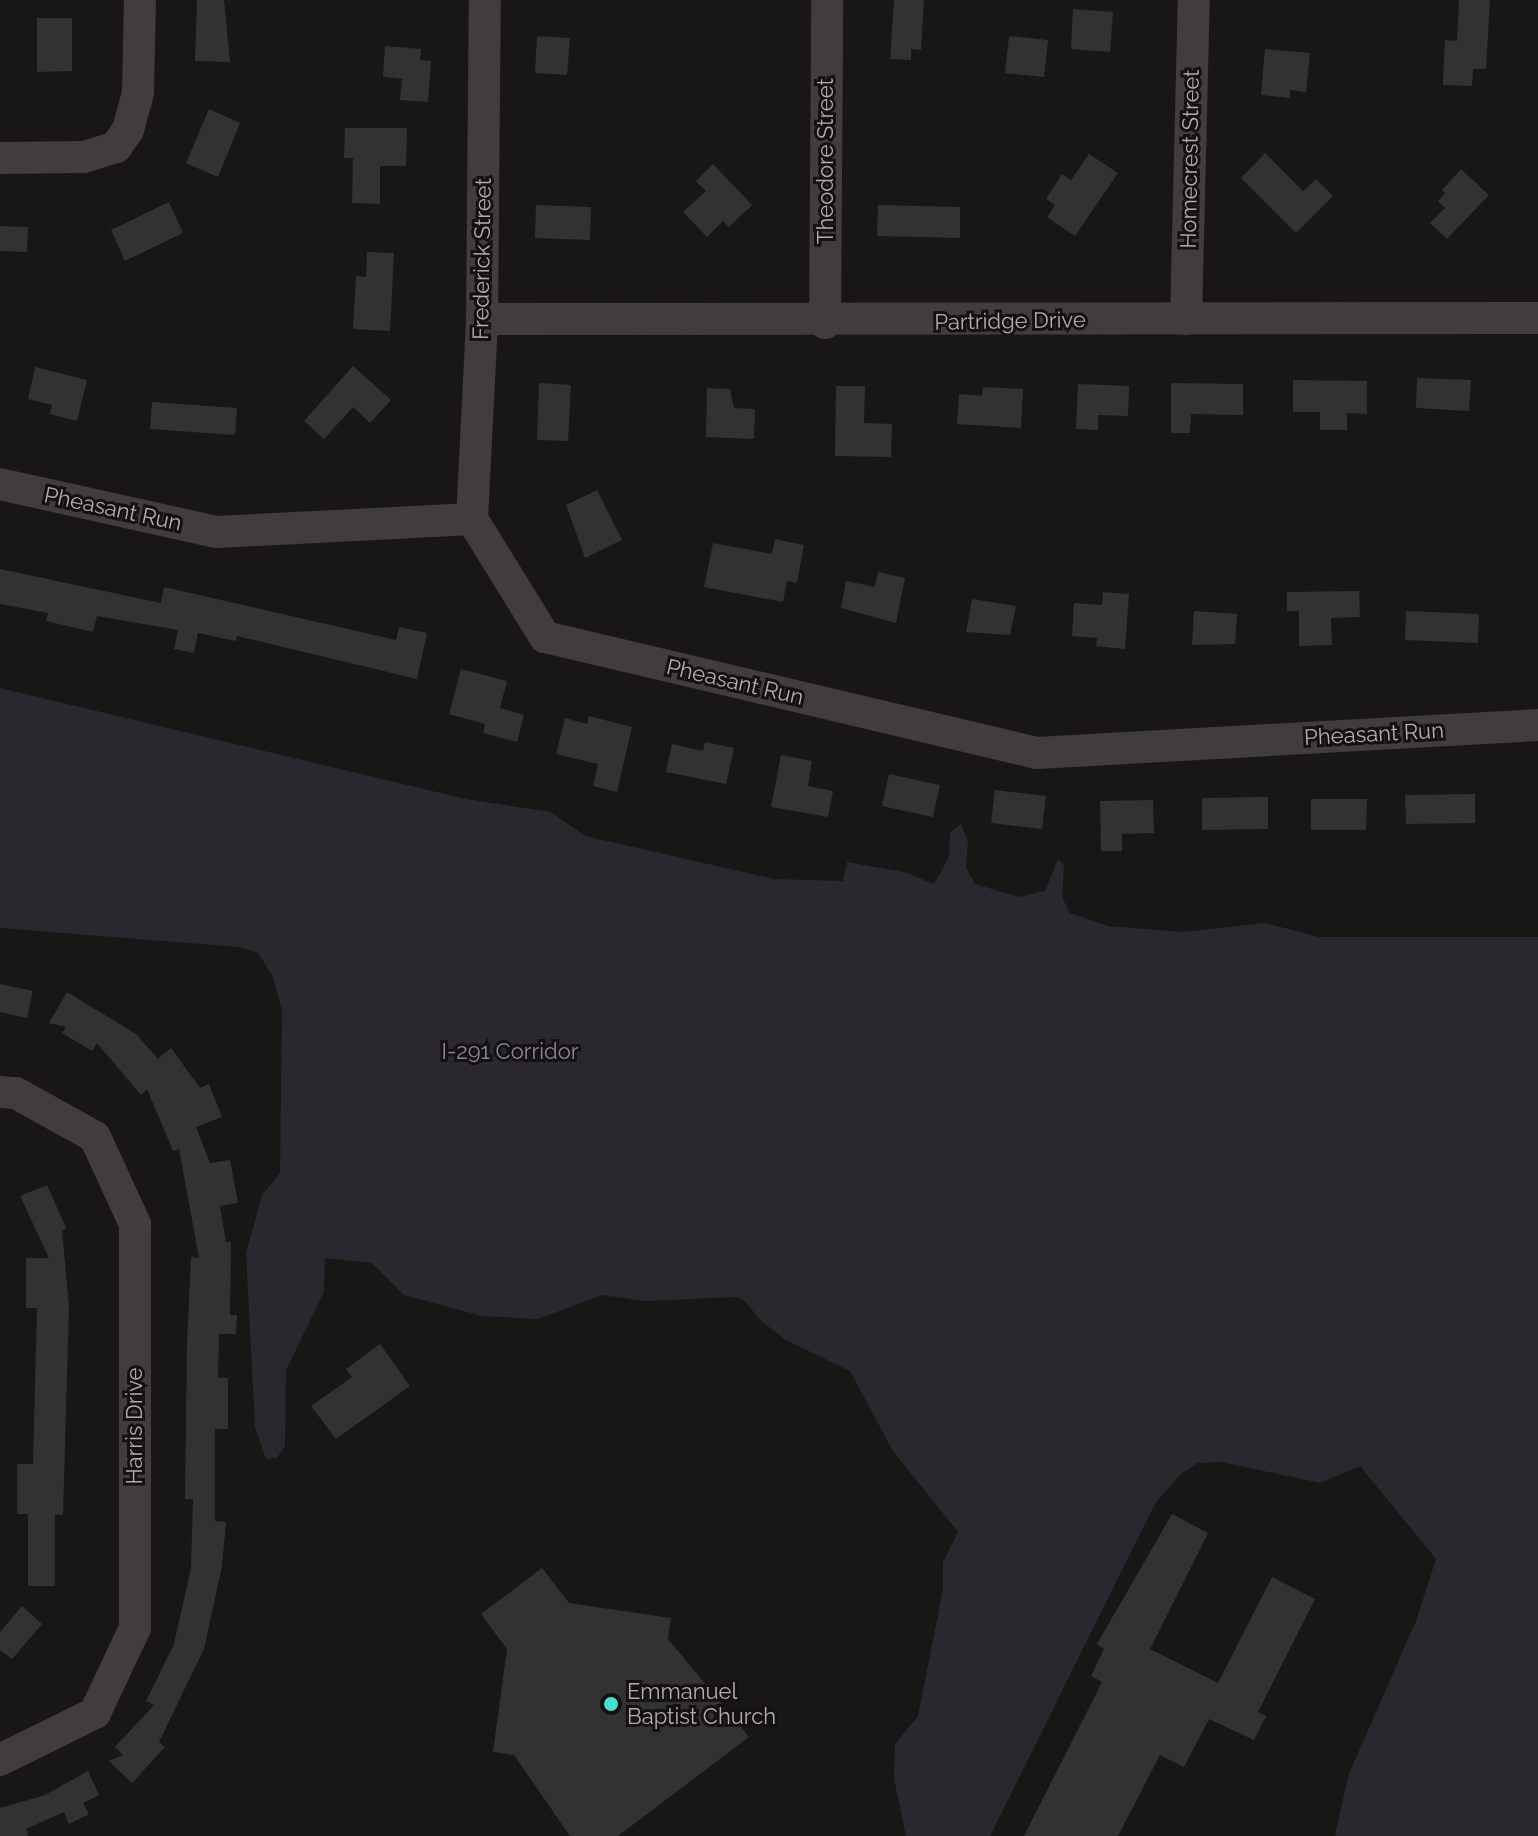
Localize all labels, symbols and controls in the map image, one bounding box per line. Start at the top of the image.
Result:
street label: Homecrest Street [1175,69,1205,249]
street label: Theodore Street [813,78,839,244]
street label: Frederick Street [467,178,497,340]
street label: Partridge Drive [934,306,1086,336]
street label: Pheasant Run [42,482,184,536]
street label: Pheasant Run [664,653,806,711]
street label: Pheasant Run [1303,717,1445,751]
park label: I-291 Corridor [442,1039,578,1065]
street label: Harris Drive [122,1367,148,1485]
place label: Emmanuel Baptist Church [627,1678,776,1730]
marker: Emmanuel Baptist Church [602,1695,620,1713]

